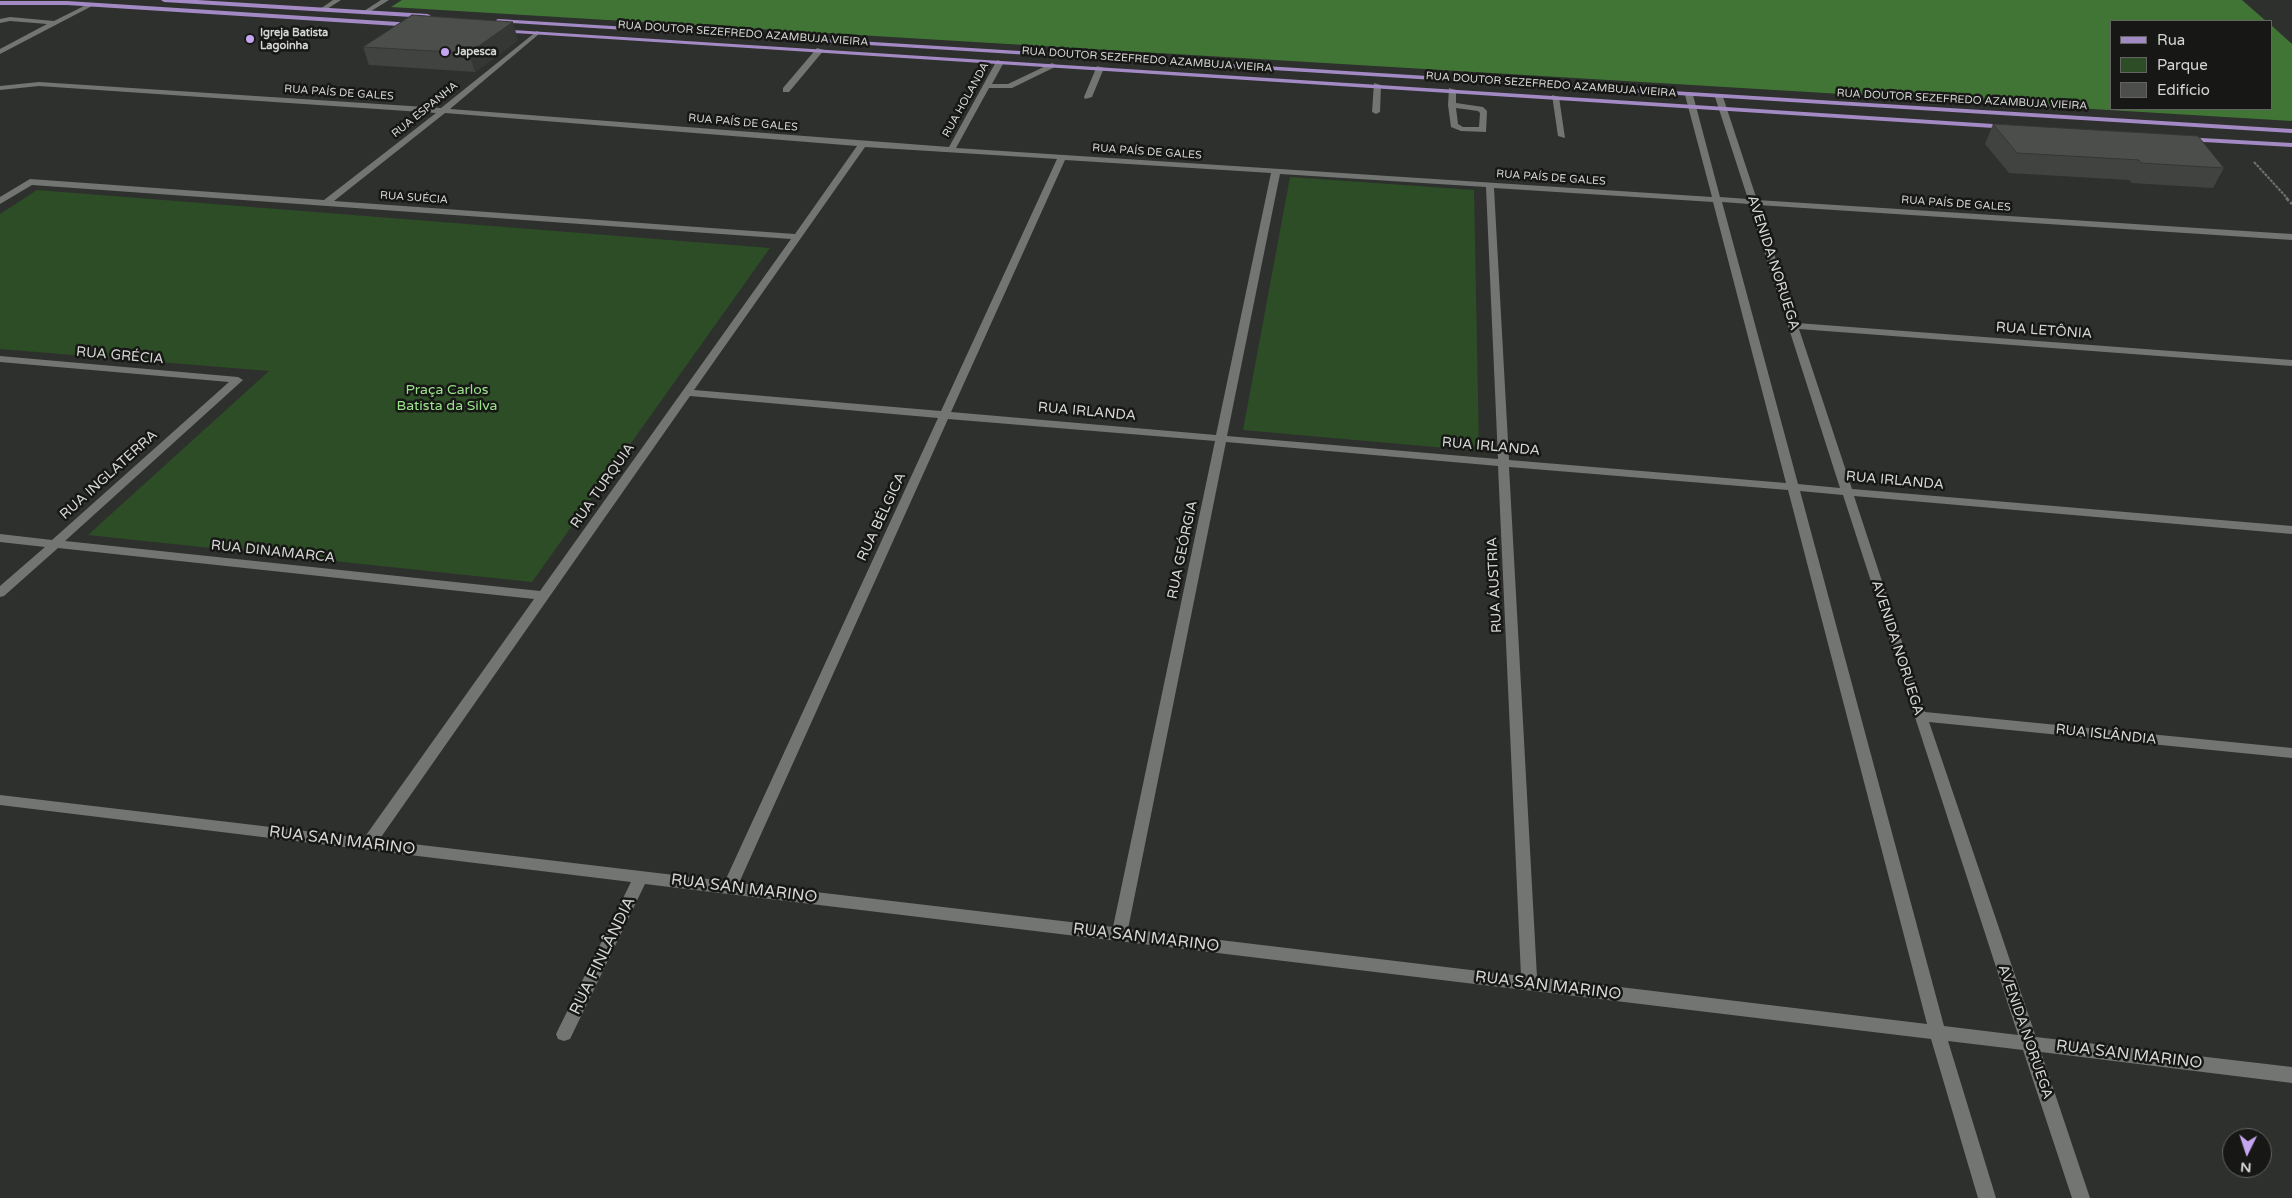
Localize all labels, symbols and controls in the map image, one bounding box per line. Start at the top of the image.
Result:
street label: RUA DOUTOR SEZEFREDO AZAMBUJA VIEIRA [617,19,869,49]
legend [2110,20,2272,110]
place label: Igreja Batista Lagoinha [260,26,328,52]
text: Rua [2157,31,2185,49]
marker: Igreja Batista Lagoinha [244,33,256,45]
place label: Japesca [455,45,497,59]
street label: RUA DOUTOR SEZEFREDO AZAMBUJA VIEIRA [1021,45,1273,75]
marker: Japesca [439,46,451,58]
text: Parque [2157,56,2208,74]
street label: RUA HOLANDA [940,60,992,140]
street label: RUA DOUTOR SEZEFREDO AZAMBUJA VIEIRA [1425,70,1677,100]
street label: RUA ESPANHA [389,79,461,141]
text: Edifício [2157,81,2210,99]
street label: RUA PAÍS DE GALES [284,83,394,103]
street label: RUA DOUTOR SEZEFREDO AZAMBUJA VIEIRA [1836,87,2088,113]
street label: RUA PAÍS DE GALES [688,112,798,134]
street label: RUA PAÍS DE GALES [1092,142,1202,162]
street label: RUA PAÍS DE GALES [1496,168,1606,188]
street label: RUA SUÉCIA [380,189,448,207]
street label: AVENIDA NORUEGA [1743,193,1803,333]
street label: RUA PAÍS DE GALES [1901,194,2011,214]
street label: RUA LETÔNIA [1995,319,2093,343]
street label: RUA GRÉCIA [75,344,165,368]
park label: Praça Carlos Batista da Silva [397,382,497,414]
street label: RUA IRLANDA [1037,399,1137,425]
street label: RUA INGLATERRA [57,427,161,523]
street label: RUA IRLANDA [1441,434,1541,460]
street label: RUA TURQUIA [567,440,639,532]
street label: RUA IRLANDA [1845,468,1945,494]
street label: RUA BÉLGICA [854,470,910,564]
street label: RUA GEÓRGIA [1164,499,1202,601]
street label: RUA DINAMARCA [210,537,336,567]
street label: RUA ÁUSTRIA [1484,537,1506,633]
street label: AVENIDA NORUEGA [1867,578,1927,718]
street label: RUA ISLÂNDIA [2055,721,2157,749]
street label: RUA SAN MARINO [268,822,416,860]
street label: RUA SAN MARINO [670,870,818,908]
street label: RUA FINLÂNDIA [566,894,640,1018]
street label: RUA SAN MARINO [1072,919,1220,957]
street label: AVENIDA NORUEGA [1994,963,2056,1101]
street label: RUA SAN MARINO [1474,967,1622,1005]
street label: RUA SAN MARINO [2055,1036,2203,1074]
north arrow [2222,1128,2272,1178]
text: N [2240,1159,2252,1176]

